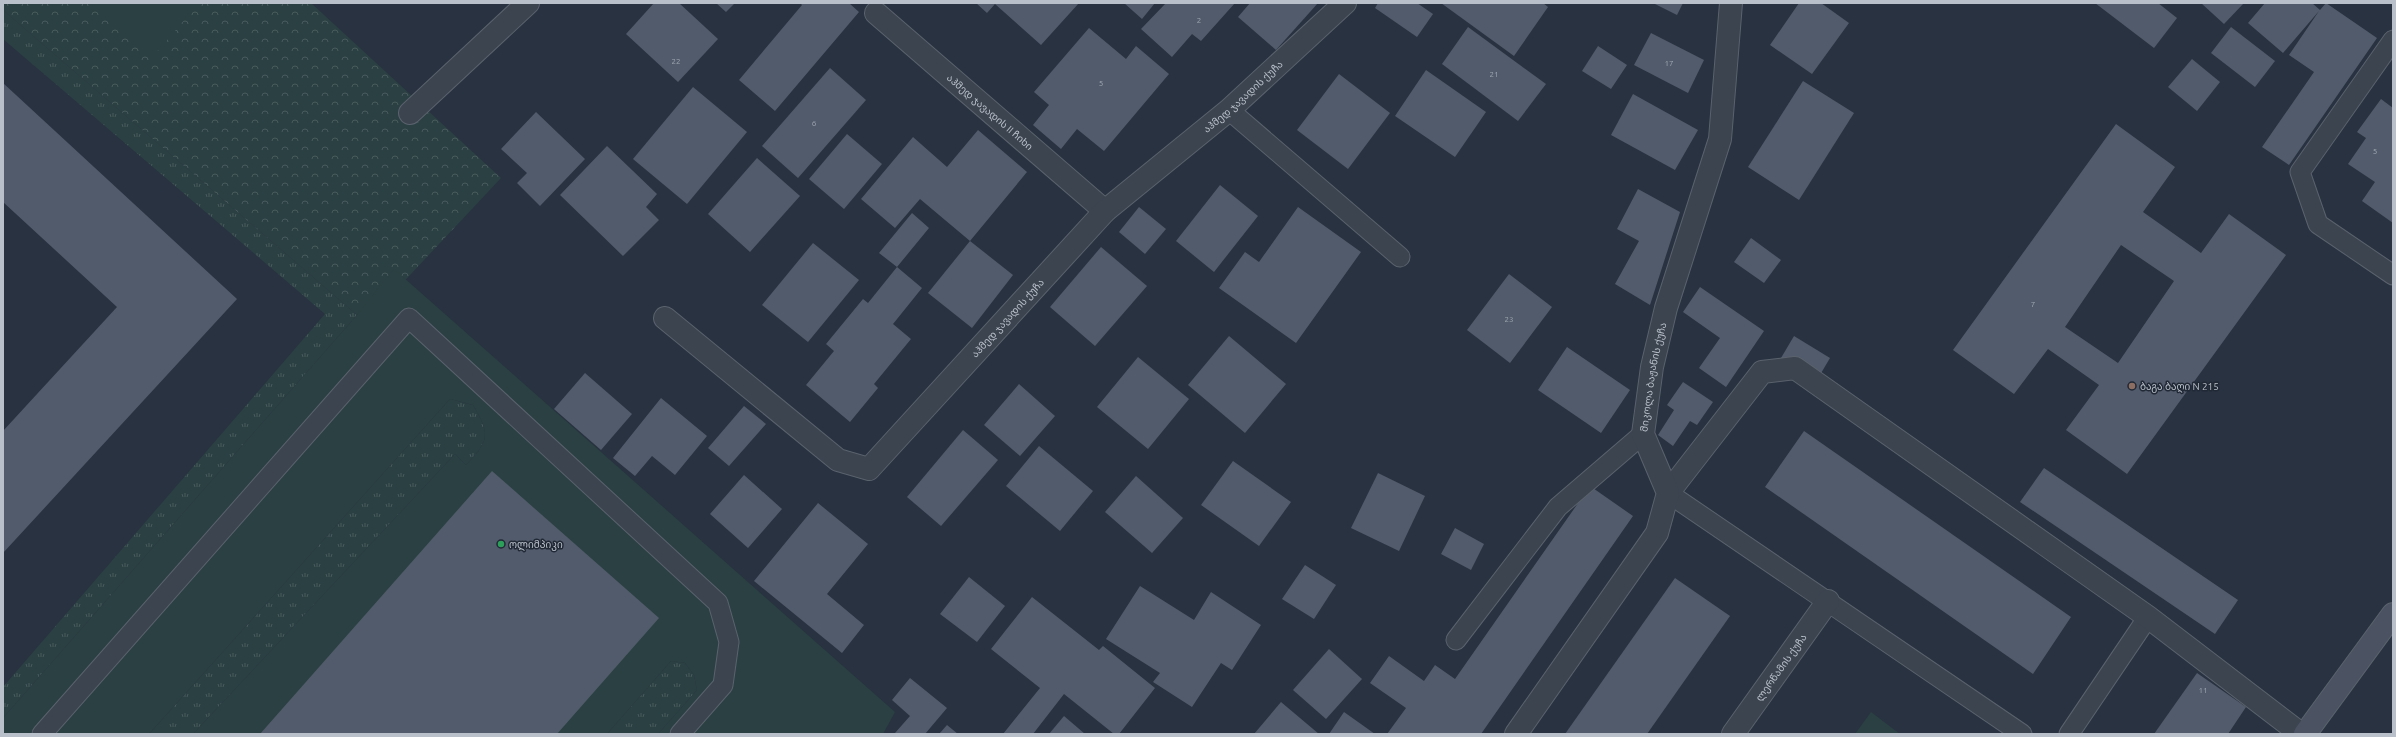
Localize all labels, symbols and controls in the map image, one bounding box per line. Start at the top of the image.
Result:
house number: 2 [1197,16,1201,25]
house number: 22 [671,57,681,66]
street label: აჰმედ ჯავადის ქუჩა [1201,58,1285,135]
house number: 17 [1664,59,1674,68]
house number: 21 [1489,70,1499,79]
street label: აჰმედ ჯავადის II ჩიხი [945,72,1035,152]
house number: 5 [1099,79,1103,88]
house number: 6 [812,119,817,128]
house number: 5 [2373,147,2377,156]
street label: აჰმედ ჯავადის ქუჩა [969,277,1046,360]
house number: 7 [2031,300,2035,309]
house number: 23 [1504,315,1514,324]
street label: მიკოლა ბაჟანის ქუჩა [1638,321,1668,432]
marker: ბაგა ბაღი N 215 [2127,381,2137,391]
place label: ბაგა ბაღი N 215 [2140,381,2219,393]
marker: ოლიმპიკი [496,539,506,549]
place label: ოლიმპიკი [509,539,563,551]
street label: ლერწამის ქუჩა [1753,632,1809,704]
house number: 11 [2198,686,2208,695]

